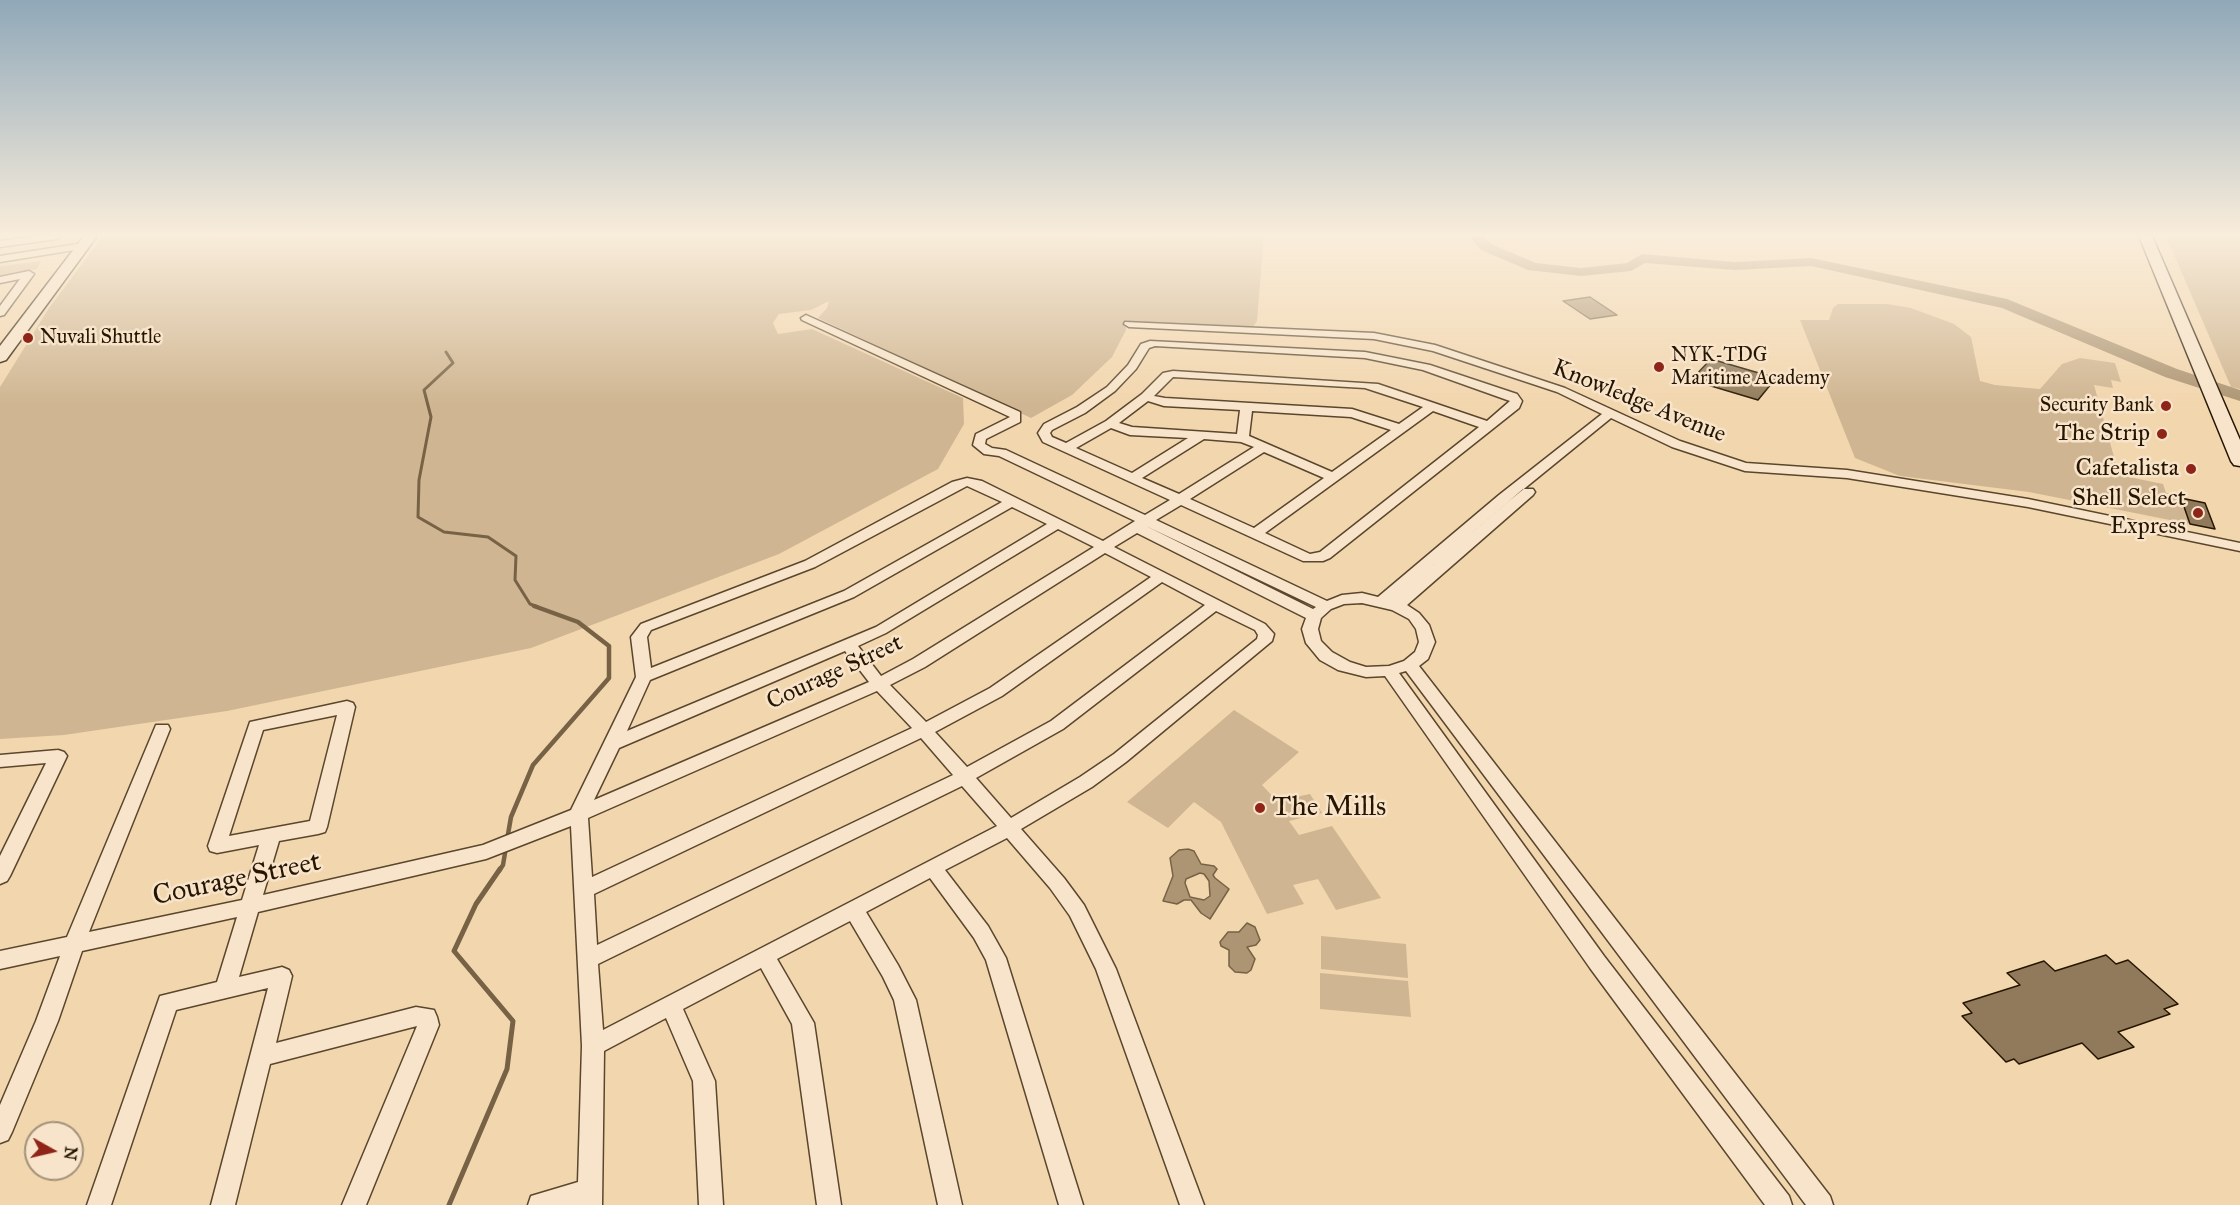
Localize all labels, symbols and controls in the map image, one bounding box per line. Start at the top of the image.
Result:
place label: Nuvali Shuttle [40,326,161,350]
marker: Nuvali Shuttle [21,331,35,345]
place label: NYK-TDG Maritime Academy [1671,344,1829,391]
street label: Knowledge Avenue [1548,354,1730,450]
marker: NYK-TDG Maritime Academy [1652,360,1666,374]
place label: Security Bank [2040,394,2154,418]
marker: Security Bank [2159,399,2173,413]
place label: The Strip [2055,420,2150,448]
marker: The Strip [2155,427,2169,441]
place label: Cafetalista [2076,455,2179,483]
marker: Cafetalista [2184,462,2198,476]
place label: Shell Select Express [2072,485,2186,541]
marker: Shell Select Express [2191,506,2205,520]
street label: Courage Street [763,629,907,717]
place label: The Mills [1272,791,1386,825]
marker: The Mills [1253,801,1267,815]
street label: Courage Street [150,846,324,914]
north arrow [24,1121,84,1181]
text: N [60,1145,81,1161]

